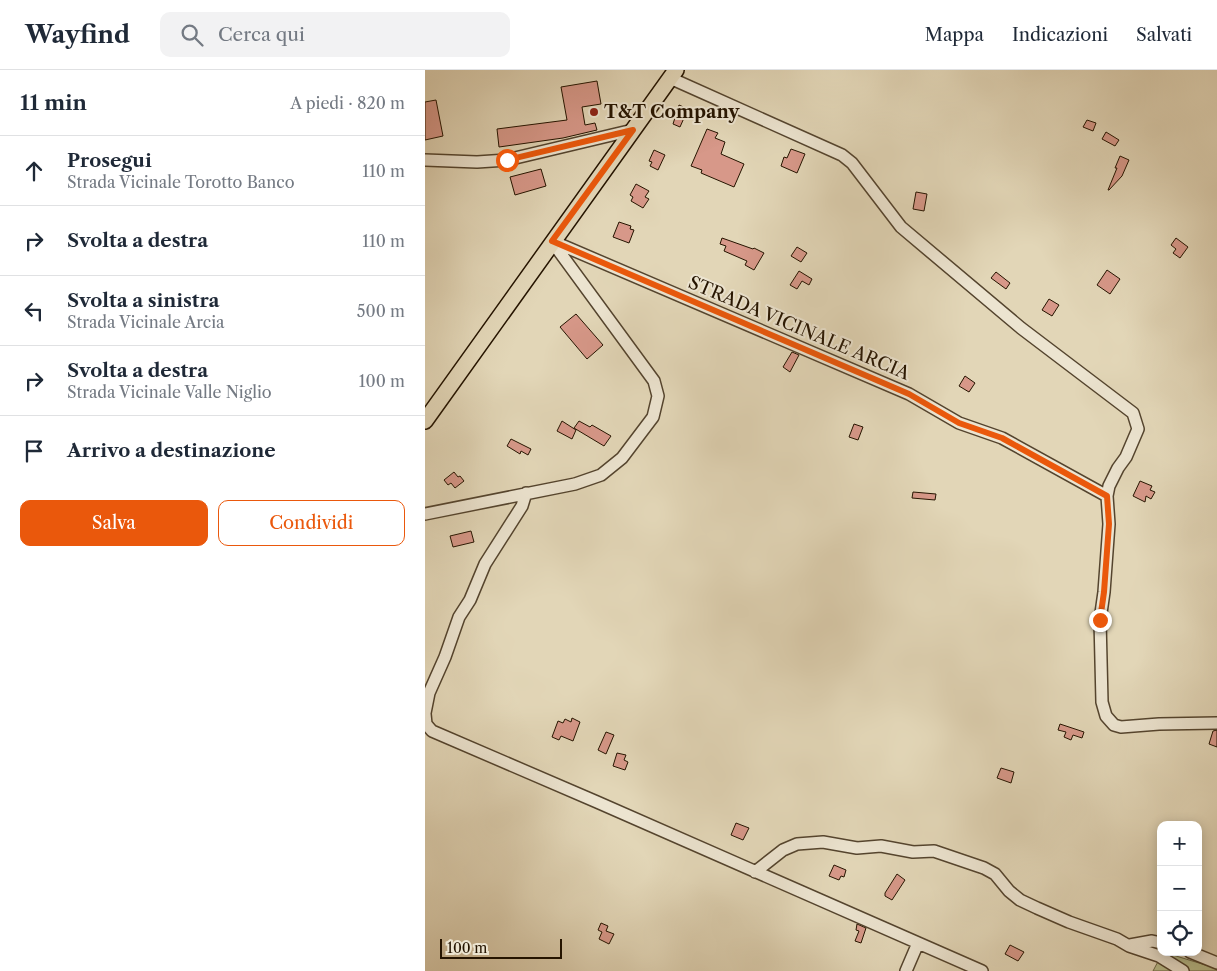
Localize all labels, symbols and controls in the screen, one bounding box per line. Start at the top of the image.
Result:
search box [160,12,510,57]
text: Wayfind [25,20,130,49]
icon: search [178,21,206,49]
text: Cerca qui [218,23,305,46]
text: Mappa [925,24,984,46]
text: Indicazioni [1012,24,1108,46]
text: Salvati [1136,24,1192,46]
text: 11 min [20,90,87,115]
text: A piedi · 820 m [290,93,405,113]
place label: T&T Company [604,101,740,123]
marker: T&T Company [588,106,600,118]
text: Prosegui [67,149,152,172]
route start [496,149,519,172]
icon: ahead [20,157,48,185]
text: 110 m [362,161,405,181]
text: Strada Vicinale Torotto Banco [67,172,295,192]
icon: right [20,227,48,255]
text: Svolta a destra [67,229,208,252]
text: 110 m [362,231,405,251]
street label: STRADA VICINALE ARCIA [685,271,914,385]
text: Svolta a sinistra [67,289,220,312]
icon: left [20,297,48,325]
text: 500 m [357,301,405,321]
text: Strada Vicinale Arcia [67,312,225,332]
text: Svolta a destra [67,359,208,382]
icon: right [20,367,48,395]
text: 100 m [359,371,405,391]
text: Strada Vicinale Valle Niglio [67,382,272,402]
icon: arrive [20,437,48,465]
text: Arrivo a destinazione [67,439,276,462]
button: Salva [20,500,208,546]
button: Condividi [218,500,405,546]
route end [1089,609,1112,632]
map controls [1157,821,1202,956]
button: + [1157,821,1202,866]
button: − [1157,866,1202,911]
button: locate [1157,911,1202,956]
scale bar [440,936,563,959]
text: 100 m [447,939,487,957]

